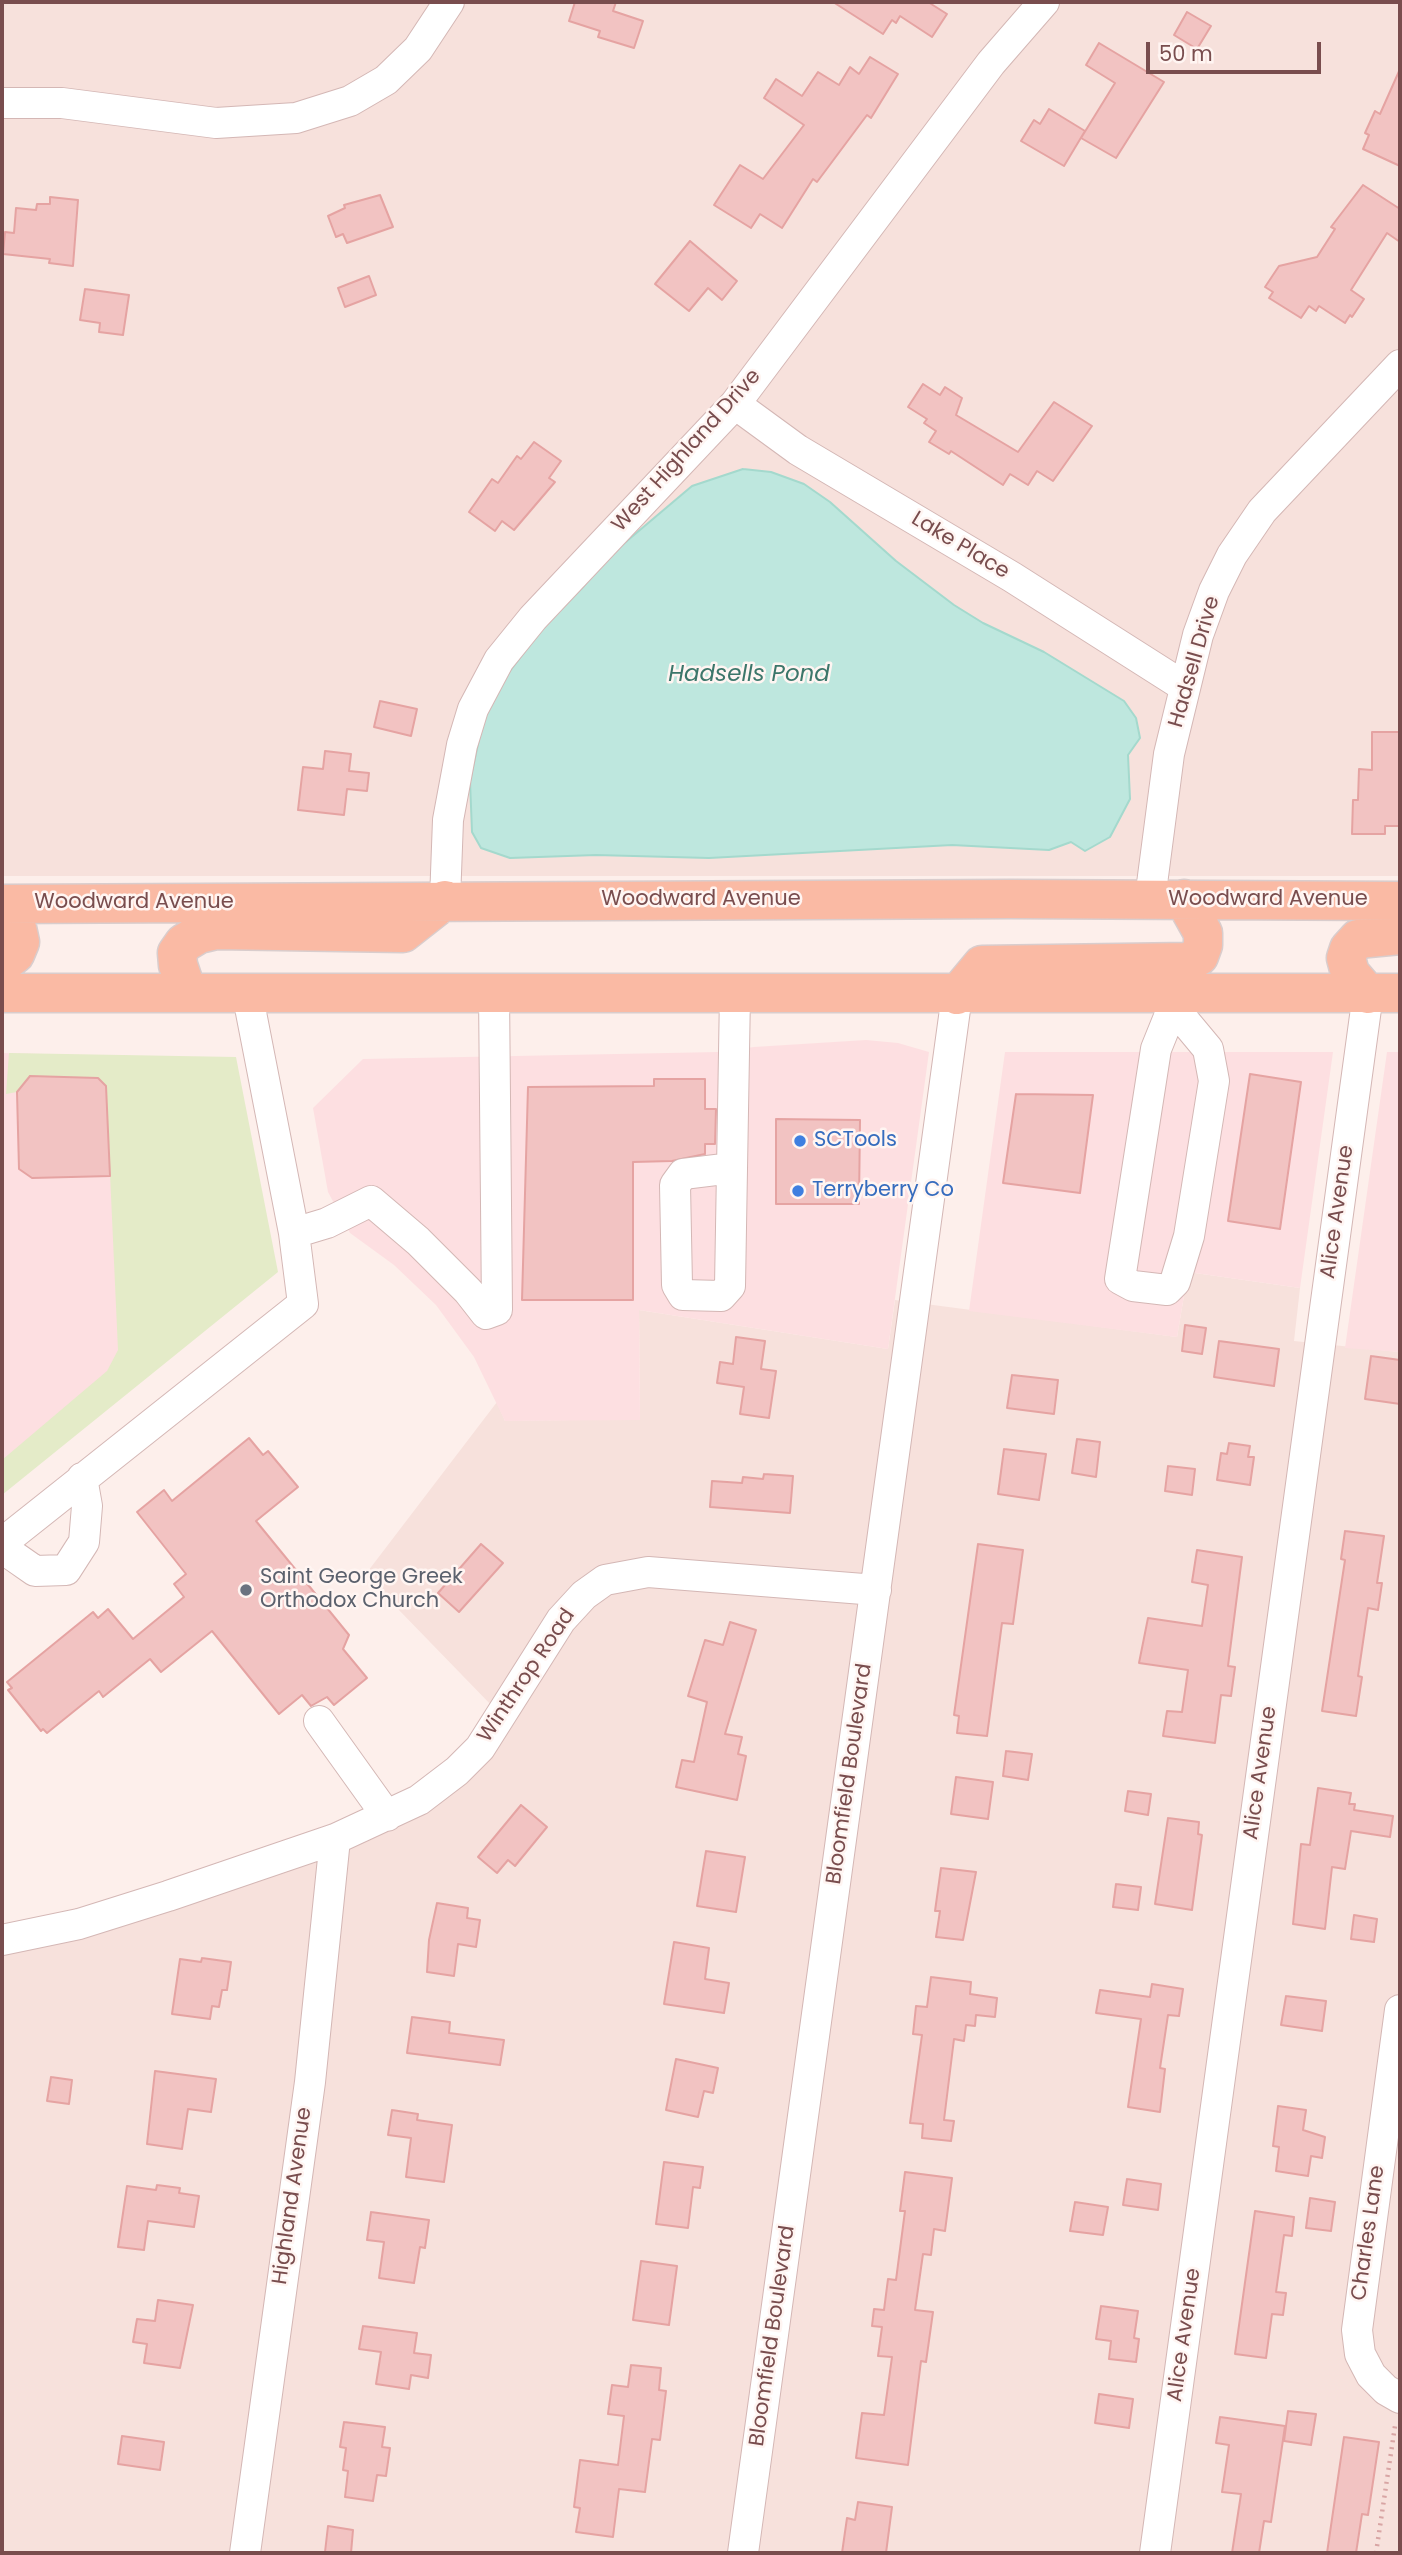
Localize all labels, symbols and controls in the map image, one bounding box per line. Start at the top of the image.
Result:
scale bar [1150,28,1325,72]
text: 50 m [1159,39,1213,68]
street label: West Highland Drive [607,364,767,538]
street label: Lake Place [906,507,1014,585]
street label: Hadsell Drive [1164,593,1226,731]
water label: Hadsells Pond [668,661,830,689]
street label: Woodward Avenue [601,887,801,913]
street label: Woodward Avenue [1168,887,1368,913]
street label: Woodward Avenue [34,890,234,916]
place label: SCTools [814,1128,897,1154]
marker: SCTools [792,1133,808,1149]
street label: Alice Avenue [1316,1144,1360,1280]
place label: Terryberry Co [812,1178,954,1204]
marker: Terryberry Co [790,1183,806,1199]
place label: Saint George Greek Orthodox Church [260,1565,463,1615]
marker: Saint George Greek Orthodox Church [238,1582,254,1598]
street label: Winthrop Road [473,1604,581,1748]
street label: Bloomfield Boulevard [822,1662,878,1886]
street label: Alice Avenue [1239,1705,1283,1841]
street label: Highland Avenue [268,2106,318,2286]
street label: Charles Lane [1347,2164,1391,2302]
street label: Bloomfield Boulevard [745,2224,801,2448]
street label: Alice Avenue [1163,2267,1207,2403]

